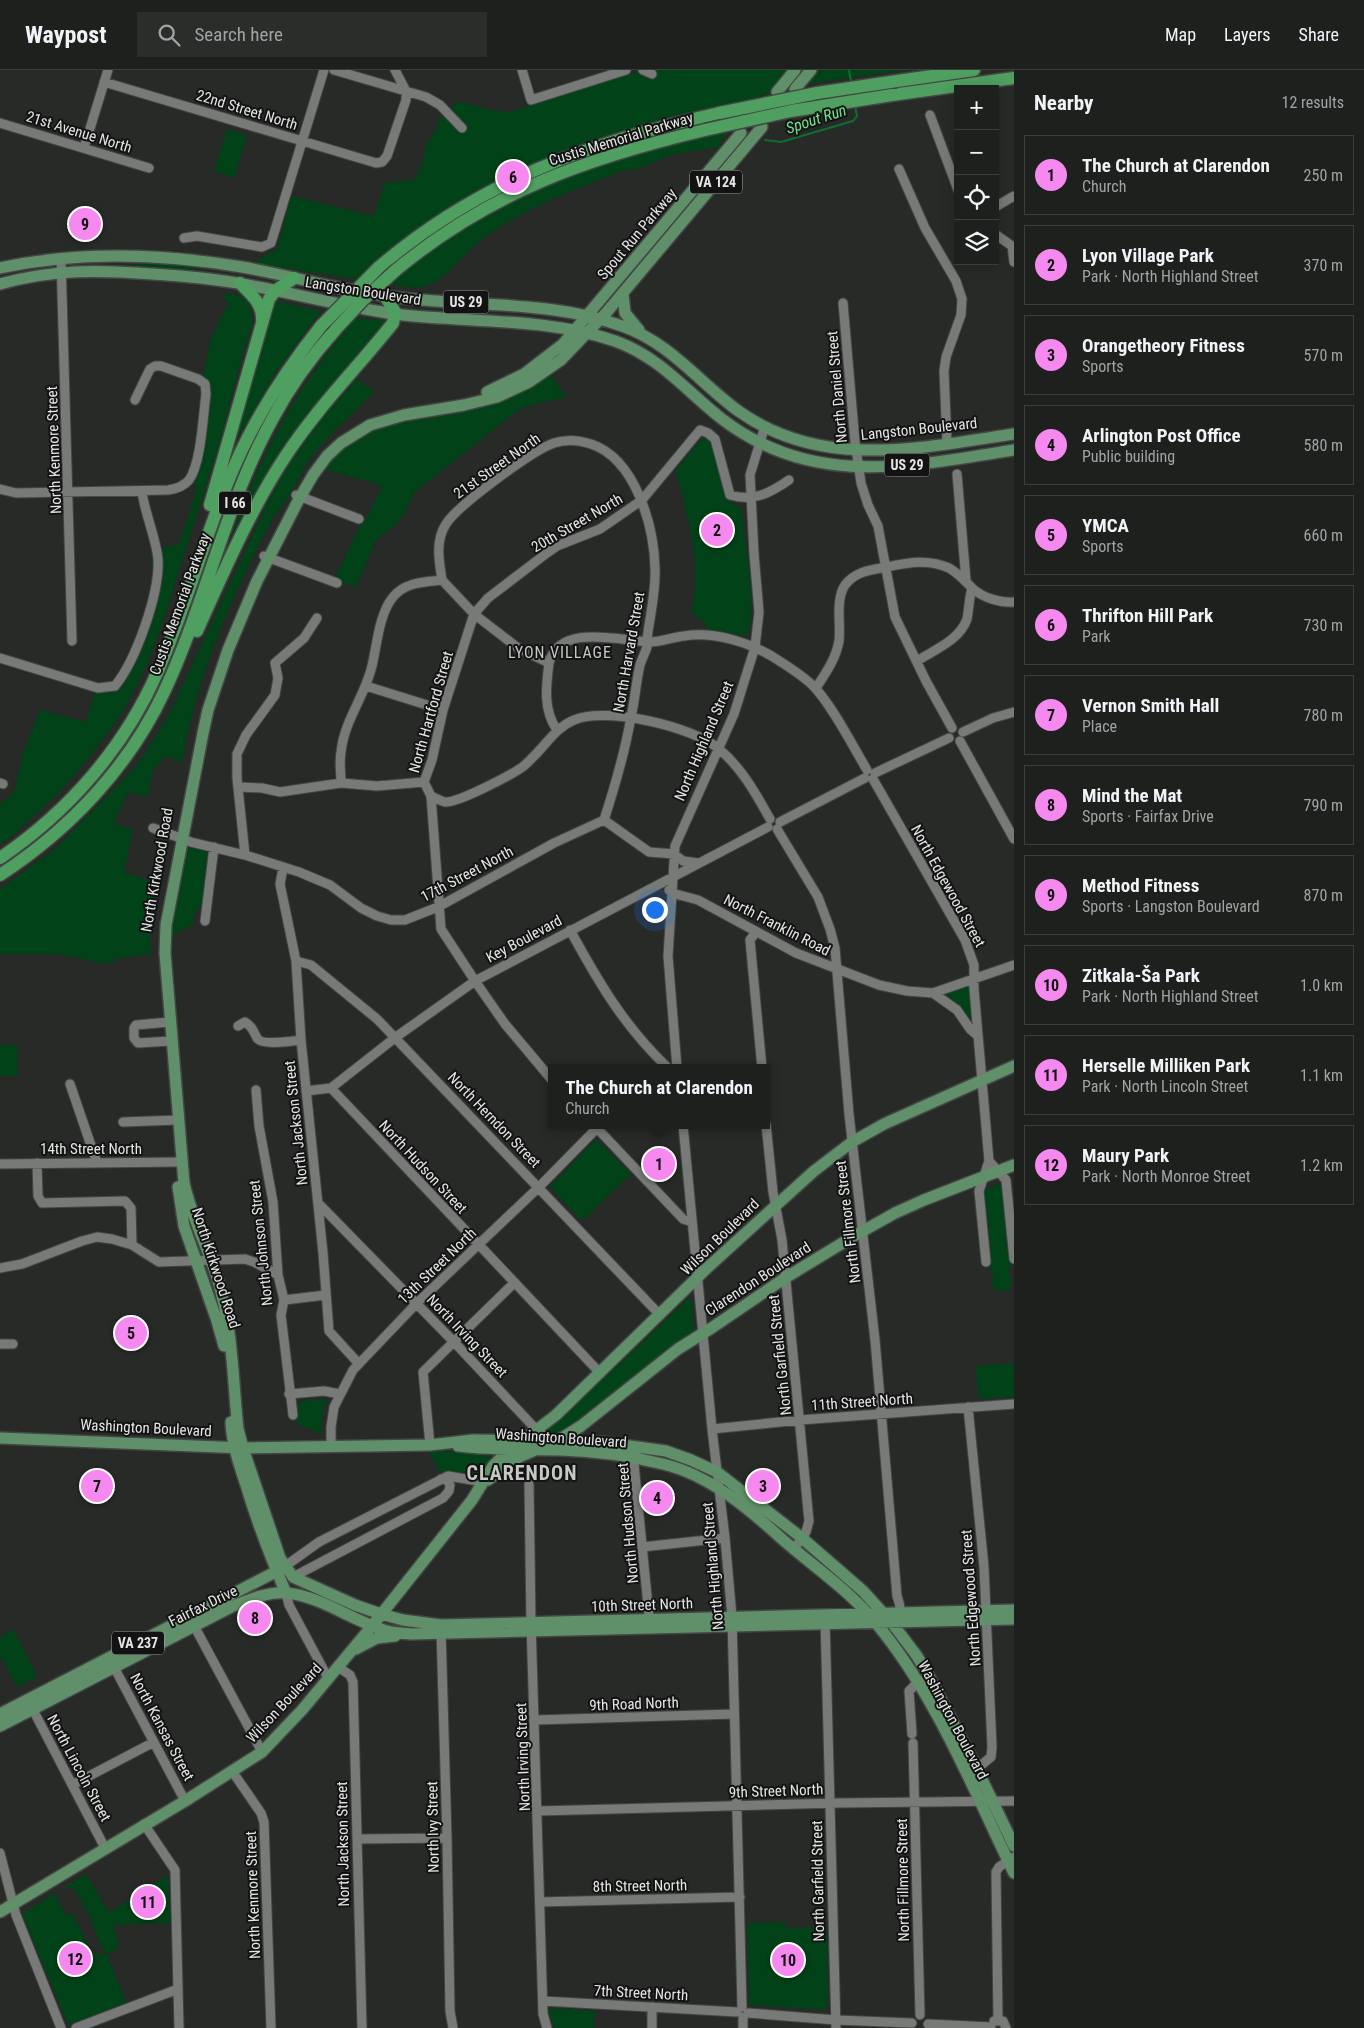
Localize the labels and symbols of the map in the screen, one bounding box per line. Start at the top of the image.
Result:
street label: 22nd Street North [194,86,300,134]
water label: Spout Run [783,100,849,138]
street label: 21st Avenue North [24,107,134,157]
street label: Custis Memorial Parkway [547,108,695,170]
pin: 6 [497,158,529,196]
road number: VA 124 [690,170,742,194]
street label: Spout Run Parkway [594,185,680,283]
pin: 9 [69,205,101,243]
street label: Langston Boulevard [304,273,422,309]
road number: US 29 [444,290,488,313]
street label: North Daniel Street [823,330,851,444]
street label: North Kenmore Street [43,386,65,514]
street label: Langston Boulevard [860,414,978,444]
street label: 21st Street North [450,429,544,503]
road number: US 29 [884,454,930,476]
street label: 20th Street North [528,490,626,556]
road number: I 66 [219,492,251,514]
pin: 2 [701,511,733,549]
street label: Custis Memorial Parkway [146,531,214,677]
street label: North Harvard Street [610,590,648,714]
district label: LYON VILLAGE [508,643,612,662]
street label: North Hartford Street [405,649,457,775]
street label: North Highland Street [671,678,737,804]
street label: North Kirkwood Road [137,807,177,933]
street label: North Edgewood Street [907,822,989,950]
street label: 17th Street North [418,842,516,906]
street label: North Franklin Road [721,890,833,960]
your location [642,897,668,923]
street label: Key Boulevard [483,911,565,967]
street label: North Jackson Street [281,1060,311,1186]
street label: North Herndon Street [444,1068,544,1172]
street label: North Hudson Street [375,1117,471,1217]
street label: 14th Street North [40,1140,142,1158]
pin: 1 [643,1145,675,1183]
street label: North Fillmore Street [832,1160,864,1284]
street label: North Johnson Street [245,1179,277,1307]
street label: Wilson Boulevard [677,1195,763,1279]
street label: North Kirkwood Road [188,1205,244,1331]
street label: 13th Street North [394,1224,480,1308]
street label: Clarendon Boulevard [702,1238,814,1320]
street label: North Irving Street [423,1291,511,1381]
street label: North Garfield Street [765,1294,795,1416]
pin: 5 [115,1314,147,1352]
street label: 11th Street North [811,1389,913,1415]
street label: Washington Boulevard [80,1416,212,1440]
street label: Washington Boulevard [495,1424,627,1452]
district label: CLARENDON [467,1461,577,1485]
street label: North Hudson Street [614,1462,642,1584]
pin: 7 [81,1467,113,1505]
pin: 3 [747,1467,779,1505]
pin: 4 [641,1479,673,1517]
street label: North Highland Street [698,1501,728,1631]
street label: North Edgewood Street [957,1529,985,1667]
street label: Fairfax Drive [166,1582,240,1630]
street label: 10th Street North [591,1594,693,1616]
pin: 8 [239,1599,271,1637]
road number: VA 237 [112,1632,164,1655]
street label: Washington Boulevard [914,1658,992,1782]
street label: Wilson Boulevard [243,1660,325,1746]
street label: North Kansas Street [126,1670,198,1784]
street label: 9th Road North [589,1693,679,1715]
street label: North Irving Street [512,1702,534,1812]
street label: North Lincoln Street [43,1711,115,1825]
street label: 9th Street North [728,1780,824,1802]
street label: North Jackson Street [333,1781,353,1907]
street label: North Ivy Street [423,1781,443,1873]
street label: North Fillmore Street [893,1818,913,1942]
street label: North Garfield Street [808,1820,828,1942]
street label: North Kenmore Street [242,1831,264,1959]
street label: 8th Street North [593,1876,687,1896]
pin: 11 [132,1883,164,1921]
pin: 12 [59,1940,91,1978]
pin: 10 [772,1941,804,1979]
street label: 7th Street North [593,1982,689,2004]

